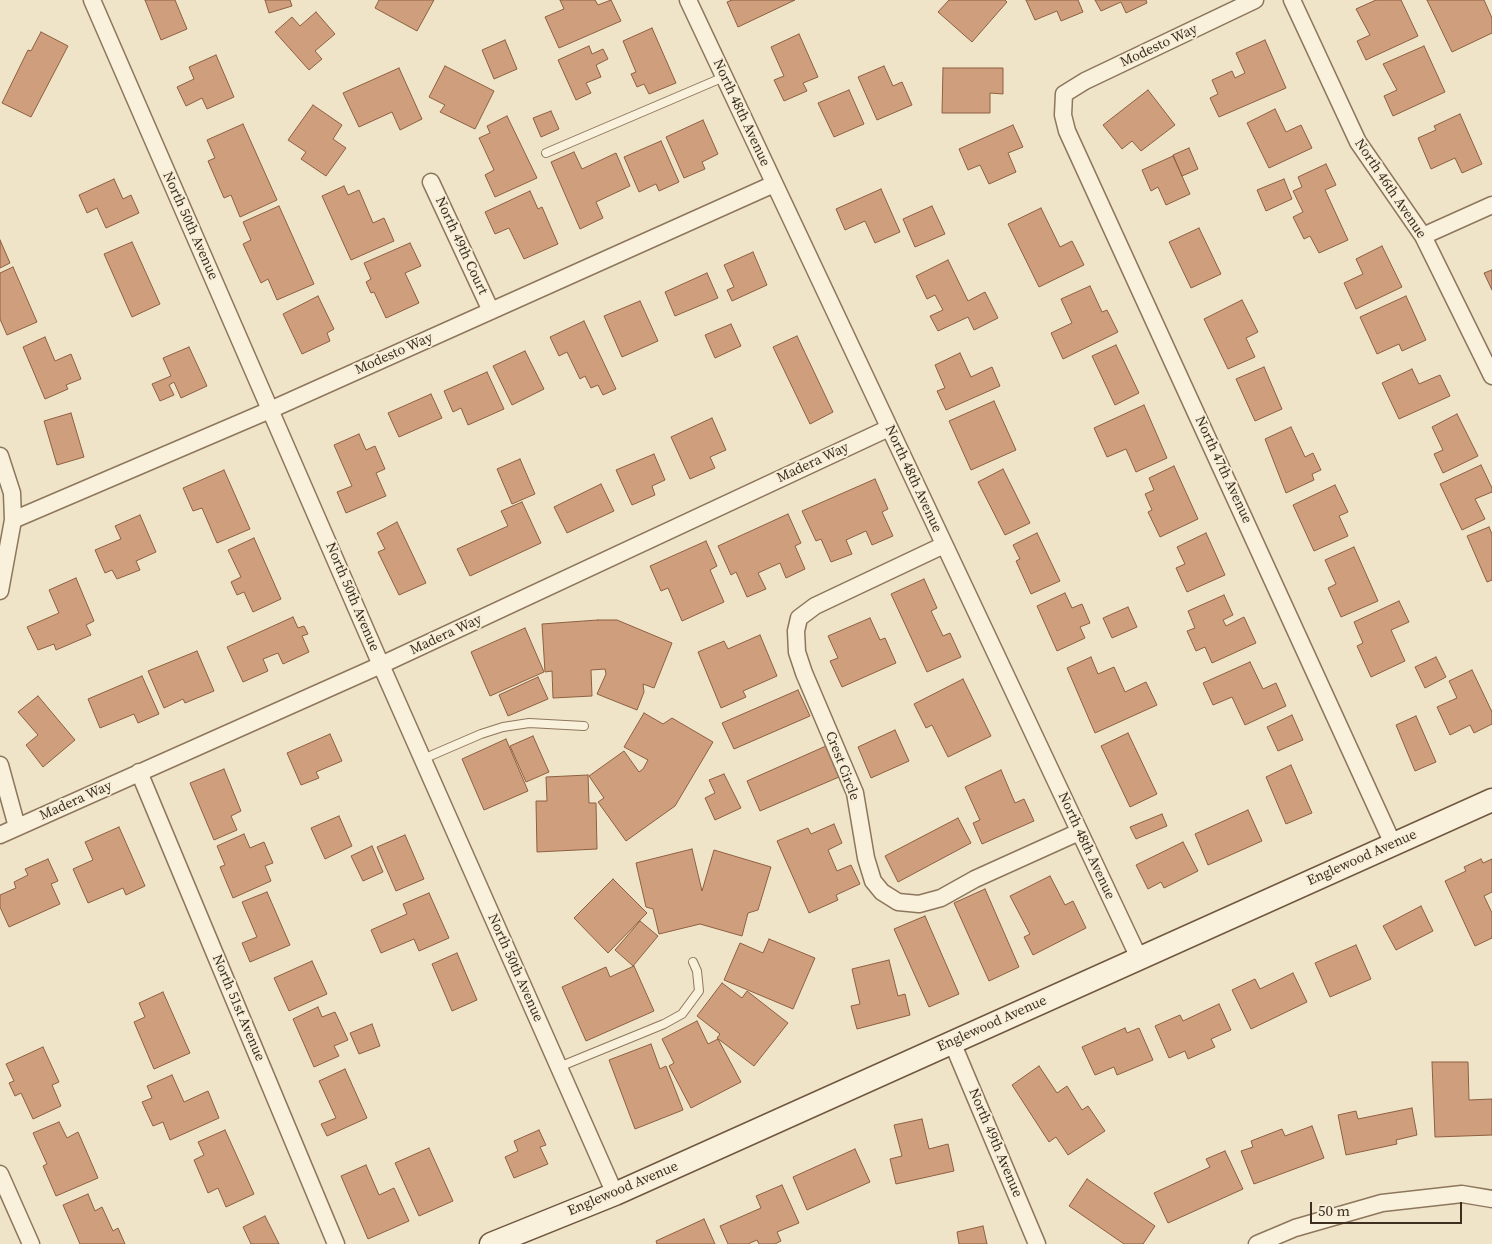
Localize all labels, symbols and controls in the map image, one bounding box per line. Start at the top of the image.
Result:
street label: Modesto Way [1118,21,1200,71]
street label: North 48th Avenue [709,57,773,169]
street label: North 46th Avenue [1350,136,1430,242]
street label: North 50th Avenue [159,169,221,283]
street label: North 49th Court [431,195,491,297]
street label: Modesto Way [353,329,435,379]
street label: North 47th Avenue [1191,414,1255,526]
street label: North 48th Avenue [881,423,945,535]
street label: Madera Way [774,439,852,487]
street label: North 50th Avenue [322,540,382,654]
street label: Madera Way [407,611,485,659]
street label: Crest Circle [821,729,863,803]
street label: Madera Way [37,778,115,824]
street label: North 48th Avenue [1054,790,1118,902]
street label: Englewood Avenue [1305,826,1419,890]
street label: North 50th Avenue [484,911,546,1025]
street label: North 51st Avenue [208,952,268,1064]
street label: Englewood Avenue [935,992,1049,1056]
street label: North 49th Avenue [965,1086,1025,1200]
street label: Englewood Avenue [565,1158,681,1220]
scale bar [1312,1192,1464,1224]
text: 50 m [1318,1200,1350,1221]

